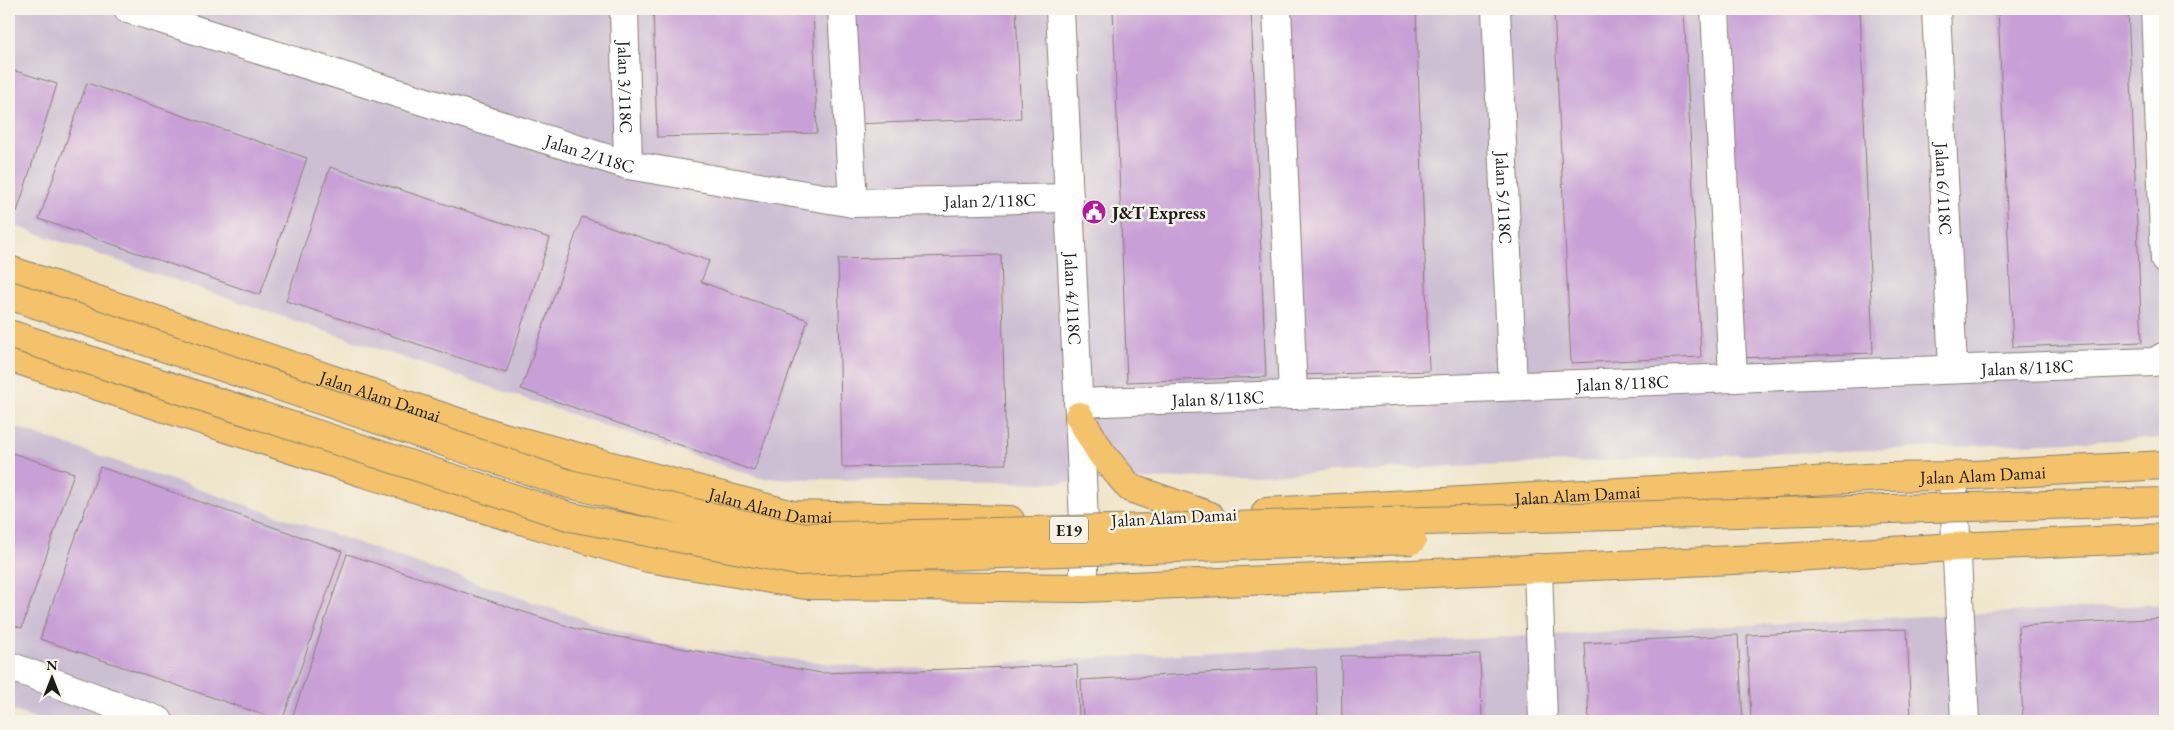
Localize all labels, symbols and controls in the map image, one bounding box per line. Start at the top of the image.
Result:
street label: Jalan 3/118C [613,38,639,133]
street label: Jalan 2/118C [541,128,636,177]
street label: Jalan 6/118C [1931,140,1958,236]
street label: Jalan 5/118C [1491,149,1518,245]
street label: Jalan 2/118C [942,187,1037,212]
public building icon: J&T Express [1081,199,1107,225]
place label: J&T Express [1110,201,1206,224]
street label: Jalan 4/118C [1060,250,1087,345]
street label: Jalan 8/118C [1979,354,2074,380]
street label: Jalan Alam Damai [315,364,444,427]
street label: Jalan 8/118C [1574,369,1669,396]
street label: Jalan 8/118C [1169,384,1265,411]
street label: Jalan Alam Damai [1918,460,2047,488]
street label: Jalan Alam Damai [1512,479,1642,510]
street label: Jalan Alam Damai [704,481,833,528]
street label: Jalan Alam Damai [1109,502,1238,532]
road number: E19 [1050,516,1088,544]
north arrow [28,652,78,702]
text: N [46,656,58,674]

